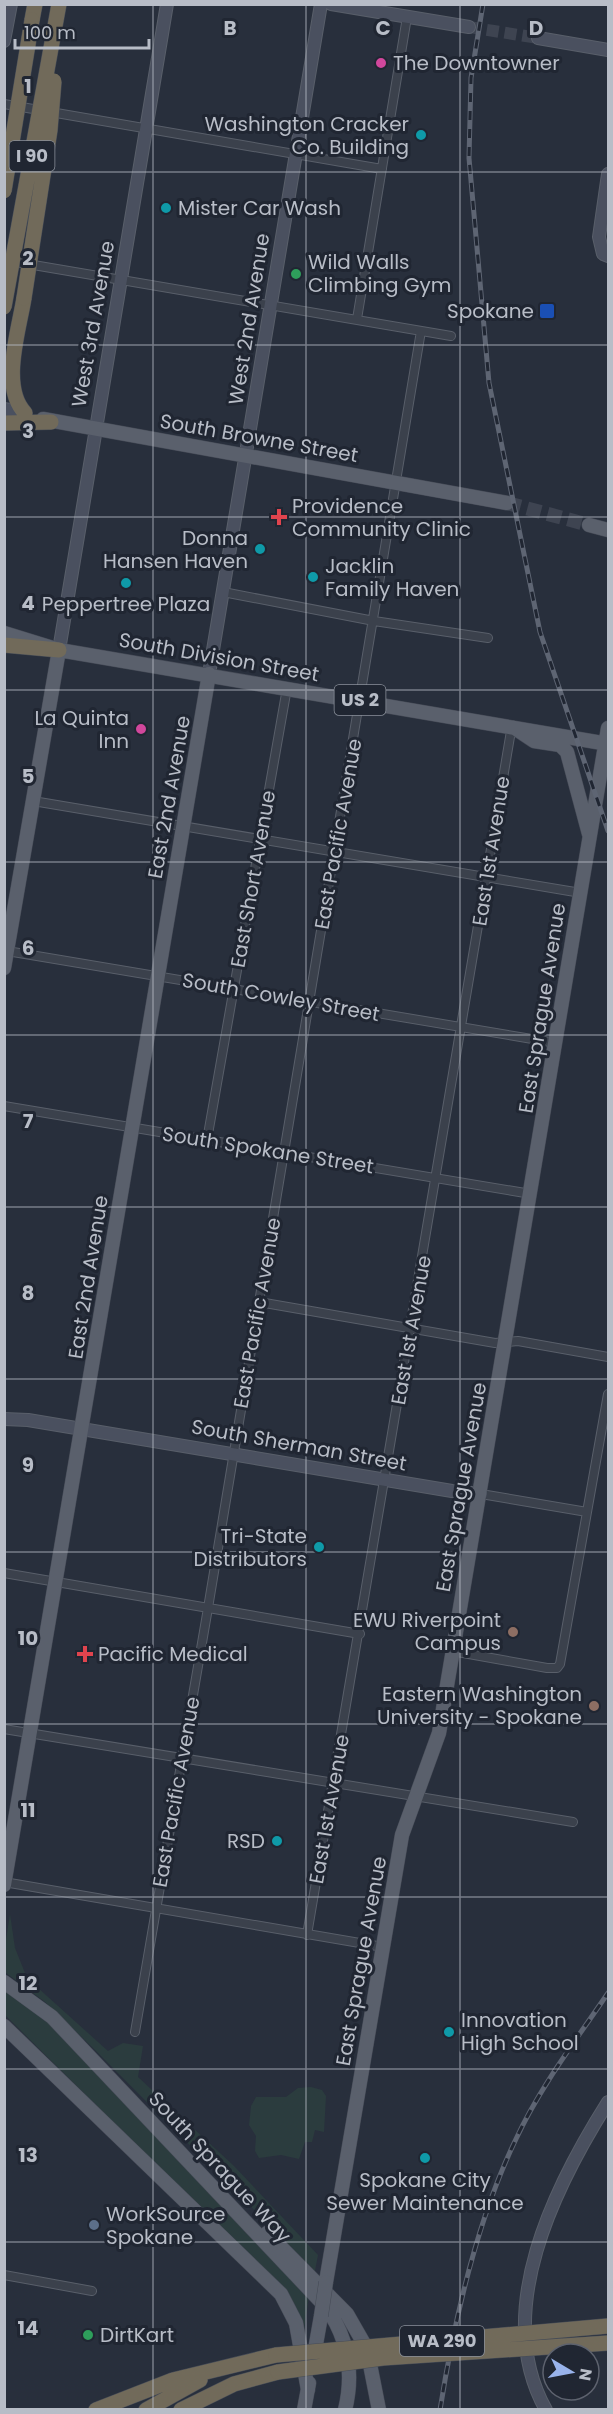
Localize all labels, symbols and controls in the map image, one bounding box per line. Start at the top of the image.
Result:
scale bar [15,12,148,50]
text: B [223,14,237,42]
text: C [375,14,391,42]
text: D [529,14,543,42]
text: 100 m [24,20,76,45]
place label: The Downtowner [393,49,560,77]
marker: The Downtowner [374,56,388,70]
text: 1 [24,72,32,100]
place label: Washington Cracker Co. Building [205,110,409,161]
marker: Washington Cracker Co. Building [414,128,428,142]
road number: I 90 [9,141,54,171]
place label: Mister Car Wash [178,194,341,222]
marker: Mister Car Wash [159,201,173,215]
street label: West 2nd Avenue [222,231,276,407]
street label: West 3rd Avenue [65,239,121,409]
text: 2 [22,244,34,272]
place label: Wild Walls Climbing Gym [308,248,451,299]
marker: Wild Walls Climbing Gym [289,267,303,281]
place label: Spokane [447,297,534,325]
marker: Spokane [538,302,556,320]
street label: South Browne Street [158,407,360,469]
text: 3 [22,417,34,445]
place label: Providence Community Clinic [292,492,471,543]
marker: Providence Community Clinic [270,508,288,526]
place label: Donna Hansen Haven [103,524,248,575]
marker: Donna Hansen Haven [253,542,267,556]
place label: Jacklin Family Haven [325,552,459,603]
marker: Jacklin Family Haven [306,570,320,584]
marker: Peppertree Plaza [119,576,133,590]
text: 4 [21,589,35,617]
place label: Peppertree Plaza [42,590,210,618]
street label: South Division Street [117,626,321,688]
road number: US 2 [334,685,386,715]
place label: La Quinta Inn [34,704,129,755]
street label: East 2nd Avenue [141,713,197,881]
marker: La Quinta Inn [134,722,148,736]
street label: East Pacific Avenue [307,736,369,932]
text: 5 [22,762,35,790]
street label: East 1st Avenue [465,774,517,928]
street label: East Short Avenue [224,788,282,970]
street label: East Sprague Avenue [512,901,572,1115]
text: 6 [22,934,34,962]
street label: South Cowley Street [180,966,382,1028]
text: 7 [23,1107,34,1135]
street label: South Spokane Street [160,1119,376,1181]
street label: East 2nd Avenue [61,1193,115,1361]
street label: East Pacific Avenue [226,1215,288,1411]
street label: East 1st Avenue [384,1253,438,1407]
text: 8 [22,1279,34,1307]
street label: East Sprague Avenue [429,1380,493,1594]
street label: South Sherman Street [189,1412,409,1478]
text: 9 [22,1451,34,1479]
place label: Tri-State Distributors [194,1522,307,1573]
marker: Tri-State Distributors [312,1540,326,1554]
place label: EWU Riverpoint Campus [353,1606,501,1657]
text: 10 [18,1624,38,1652]
marker: EWU Riverpoint Campus [506,1625,520,1639]
place label: Pacific Medical [98,1640,248,1668]
marker: Pacific Medical [76,1645,94,1663]
place label: Eastern Washington University - Spokane [377,1680,582,1731]
street label: East Pacific Avenue [145,1694,207,1890]
marker: Eastern Washington University - Spokane [587,1699,601,1713]
street label: East 1st Avenue [302,1732,356,1886]
text: 11 [20,1796,36,1824]
place label: RSD [227,1827,265,1855]
marker: RSD [270,1834,284,1848]
street label: East Sprague Avenue [329,1854,393,2068]
text: 12 [19,1969,37,1997]
place label: Innovation High School [461,2006,579,2057]
marker: Innovation High School [442,2025,456,2039]
street label: South Sprague Way [142,2085,298,2249]
text: 13 [18,2141,38,2169]
marker: Spokane City Sewer Maintenance [418,2151,432,2165]
place label: Spokane City Sewer Maintenance [326,2166,524,2217]
place label: WorkSource Spokane [106,2200,225,2251]
marker: WorkSource Spokane [87,2218,101,2232]
text: 14 [17,2314,39,2342]
place label: DirtKart [100,2321,174,2349]
road number: WA 290 [400,2326,484,2356]
marker: DirtKart [81,2328,95,2342]
north arrow [541,2342,601,2402]
text: N [573,2367,598,2382]

